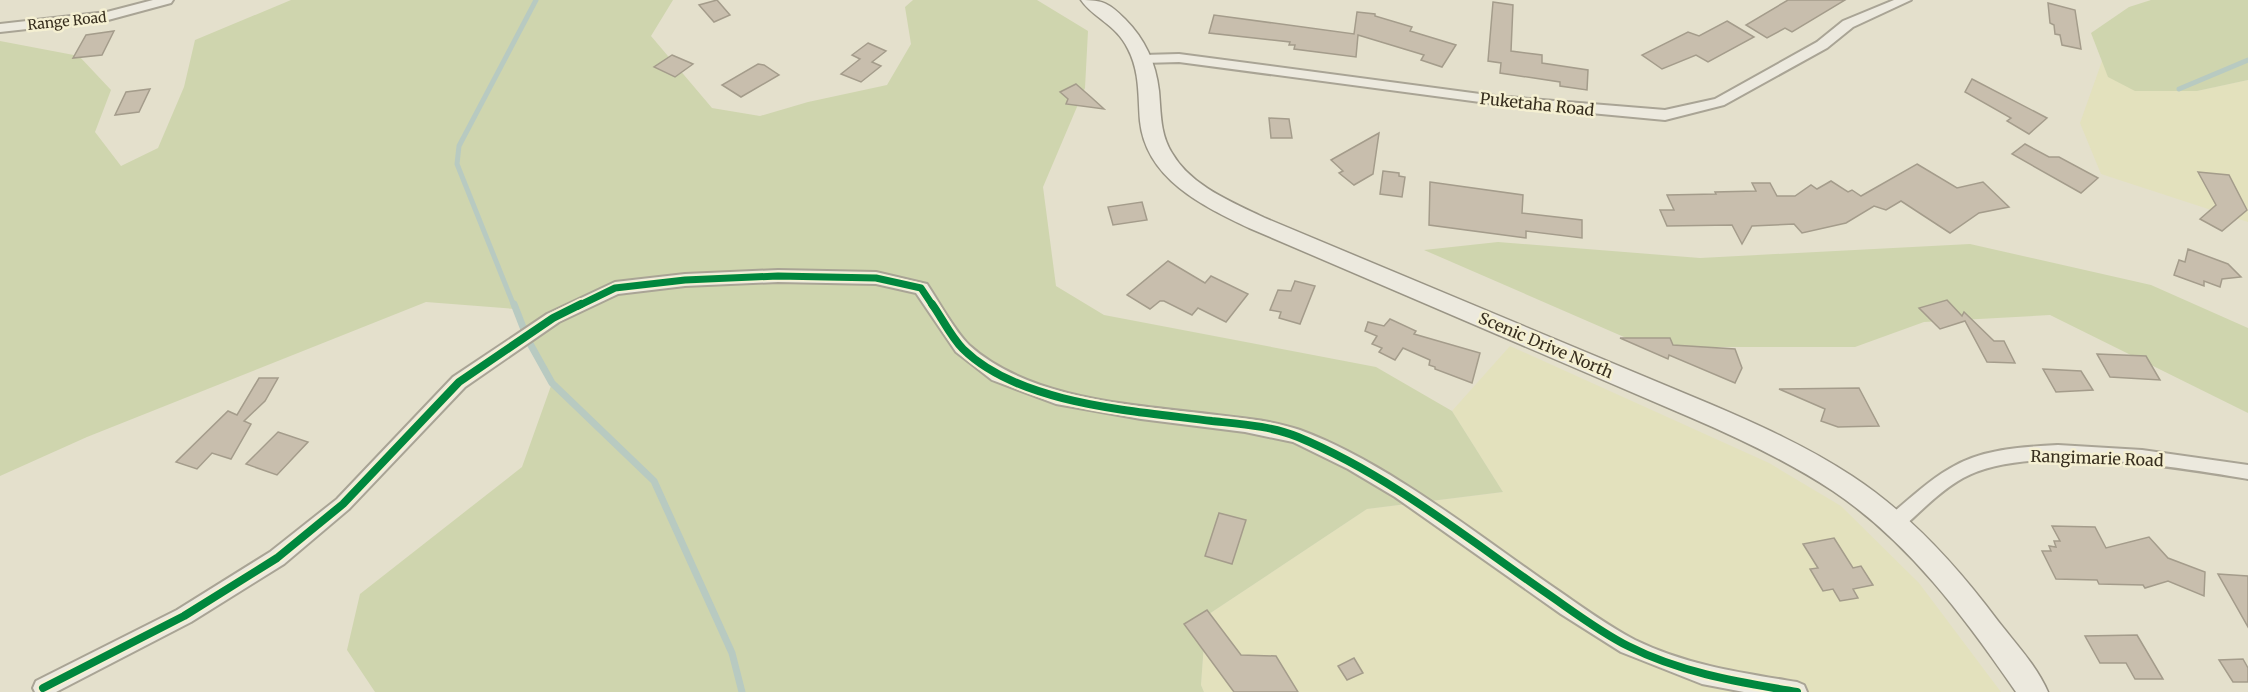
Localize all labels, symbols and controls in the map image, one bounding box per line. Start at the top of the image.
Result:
street label: Range Road [27,8,108,34]
street label: Puketaha Road [1479,88,1596,120]
street label: Scenic Drive North [1476,308,1617,383]
street label: Rangimarie Road [2030,446,2164,470]

